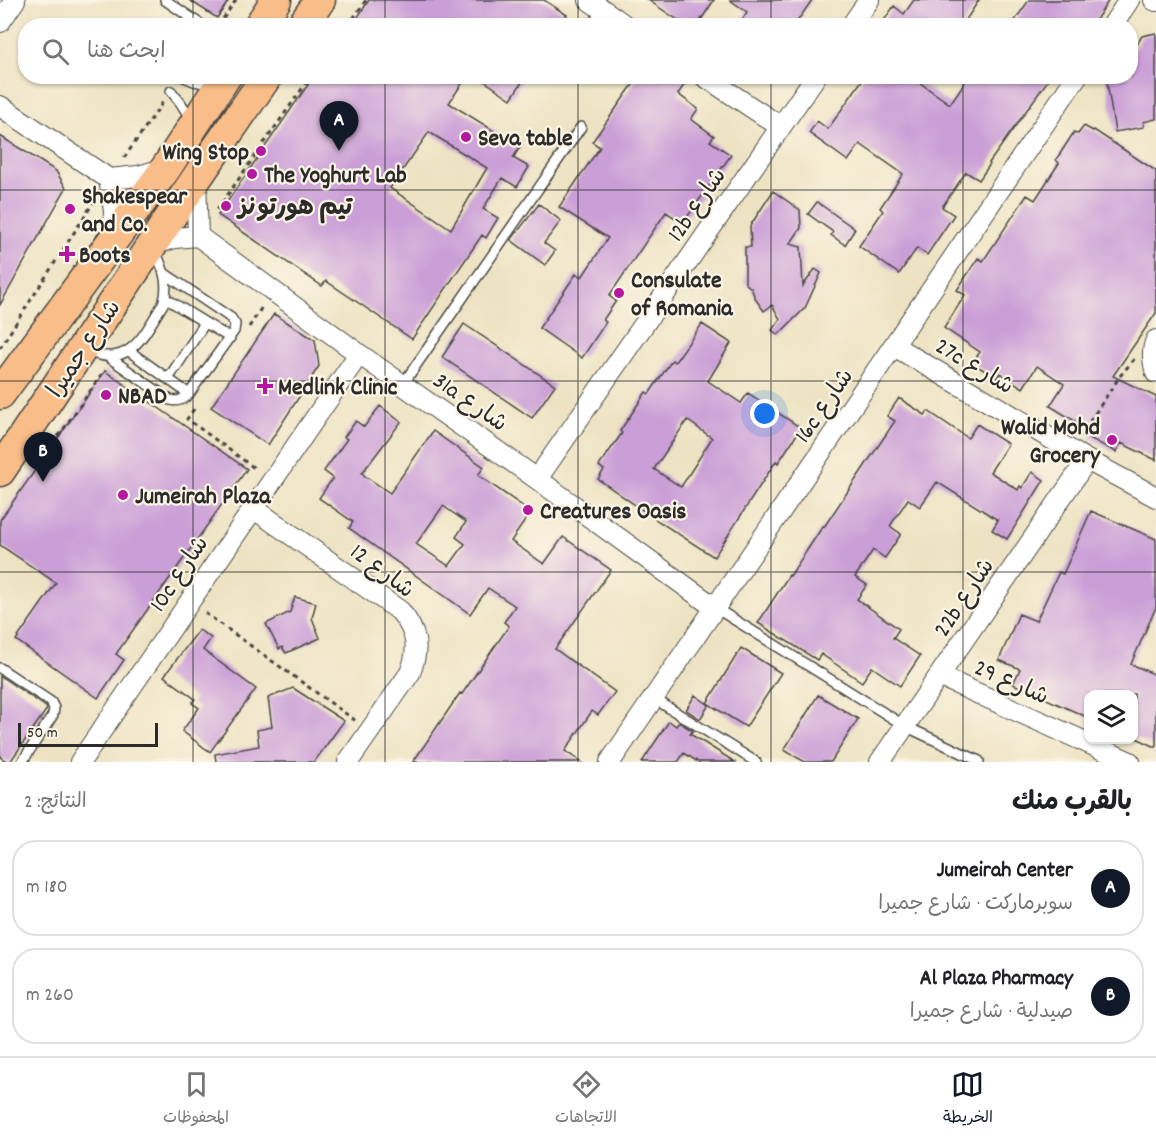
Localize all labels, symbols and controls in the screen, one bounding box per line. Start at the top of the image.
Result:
search box [18,18,1138,84]
icon: search [39,35,72,68]
text: ابحث هنا [87,37,166,68]
pin: A [320,102,358,151]
place label: Seva table [478,123,573,157]
marker: Seva table [459,130,473,144]
place label: Wing Stop [163,137,249,171]
marker: Wing Stop [254,144,268,158]
place label: The Yoghurt Lab [264,160,407,194]
street label: 12b شارع [661,162,736,250]
marker: The Yoghurt Lab [245,167,259,181]
place label: Shakespear and Co. [82,181,188,243]
place label: تيم هورتونز [236,192,353,226]
marker: تيم هورتونز [219,199,233,213]
marker: Shakespear and Co. [63,202,77,216]
place label: Boots [79,240,131,274]
marker: Boots [60,247,74,261]
place label: Consulate of Romania [631,265,733,327]
marker: Consulate of Romania [612,286,626,300]
street label: شارع جميرا [40,294,131,406]
street label: 27c شارع [928,331,1019,404]
street label: 16c شارع [787,363,864,451]
street label: 31a شارع [425,365,514,442]
place label: Medlink Clinic [278,372,398,406]
marker: Medlink Clinic [256,377,274,395]
place label: NBAD [118,381,167,415]
marker: NBAD [99,388,113,402]
your location [750,399,779,428]
place label: Walid Mohd Grocery [1001,412,1101,474]
pin: B [24,432,63,482]
marker: Walid Mohd Grocery [1105,433,1119,447]
place label: Jumeirah Plaza [135,481,271,515]
marker: Jumeirah Plaza [116,488,130,502]
place label: Creatures Oasis [540,496,686,530]
marker: Creatures Oasis [521,503,535,517]
street label: 10c شارع [143,530,218,620]
street label: شارع 12 [342,537,421,608]
street label: 22b شارع [927,552,1004,645]
street label: شارع 29 [968,652,1054,715]
map controls [1084,690,1138,744]
button: layers [1084,690,1138,744]
scale bar [18,720,158,748]
text: 50 m [27,722,58,745]
text: بالقرب منك [1012,785,1132,822]
text: النتائج: 2 [24,789,87,817]
text: Jumeirah Center [936,856,1073,887]
text: 180 m [26,874,68,902]
text: A [1105,874,1116,902]
text: سوبرماركت · شارع جميرا [878,891,1073,919]
text: Al Plaza Pharmacy [920,964,1073,995]
text: 260 m [26,982,74,1010]
text: B [1106,982,1115,1010]
text: صيدلية · شارع جميرا [910,999,1073,1027]
tab: المحفوظات [163,1068,229,1131]
tab: الاتجاهات [555,1068,617,1131]
tab: الخريطة [943,1068,993,1131]

